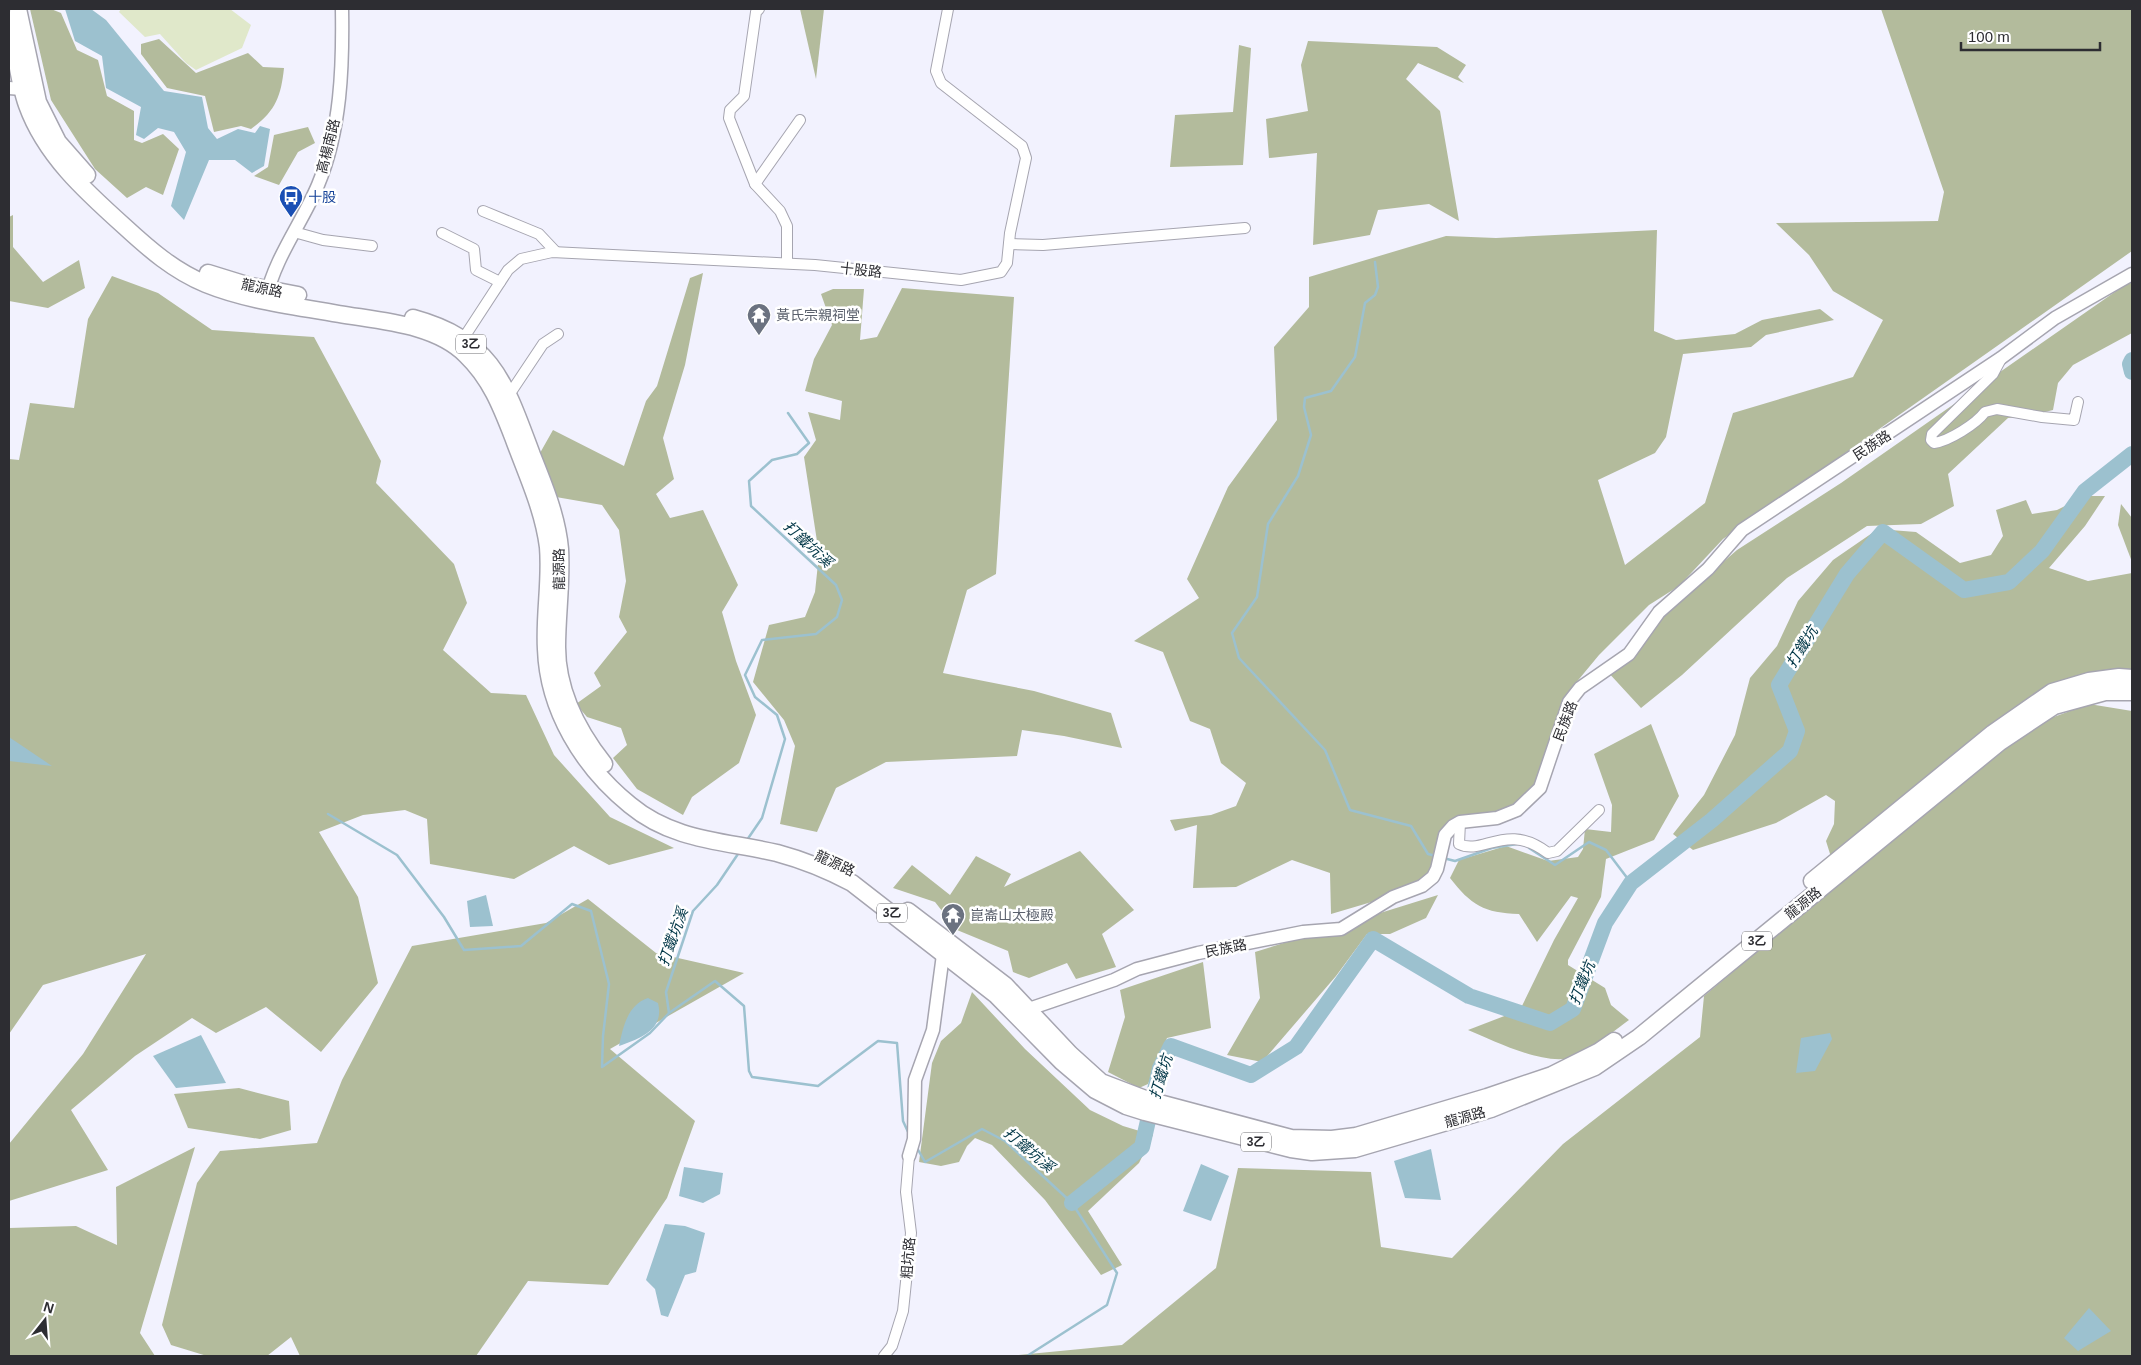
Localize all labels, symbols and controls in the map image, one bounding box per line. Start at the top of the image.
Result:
scale bar [1961,20,2100,52]
text: 100 m [1968,28,2010,45]
street label: 高楊南路 [313,117,343,175]
bus stop icon: 十股 [278,184,304,218]
place label: 十股 [308,189,336,205]
street label: 十股路 [839,260,883,280]
street label: 龍源路 [240,276,284,300]
temple icon: 黃氏宗親祠堂 [746,302,772,336]
place label: 黃氏宗親祠堂 [776,307,860,323]
road number: 3乙 [456,334,486,354]
street label: 民族路 [1850,427,1894,463]
water label: 打鐵坑溪 [781,517,838,572]
street label: 龍源路 [551,548,567,590]
water label: 打鐵坑 [1782,621,1822,670]
street label: 民族路 [1550,699,1580,743]
street label: 龍源路 [813,847,857,879]
street label: 龍源路 [1782,884,1824,922]
temple icon: 崑崙山太極殿 [940,902,966,936]
water label: 打鐵坑溪 [654,904,691,968]
road number: 3乙 [877,904,907,922]
place label: 崑崙山太極殿 [970,907,1054,923]
road number: 3乙 [1742,931,1772,950]
street label: 民族路 [1204,936,1248,960]
water label: 打鐵坑 [1565,957,1599,1007]
water label: 打鐵坑 [1146,1051,1176,1101]
street label: 龍源路 [1443,1104,1487,1130]
water label: 打鐵坑溪 [1001,1124,1059,1177]
road number: 3乙 [1241,1132,1271,1152]
street label: 粗坑路 [898,1236,918,1280]
north arrow [20,1295,70,1345]
text: N [42,1298,56,1317]

